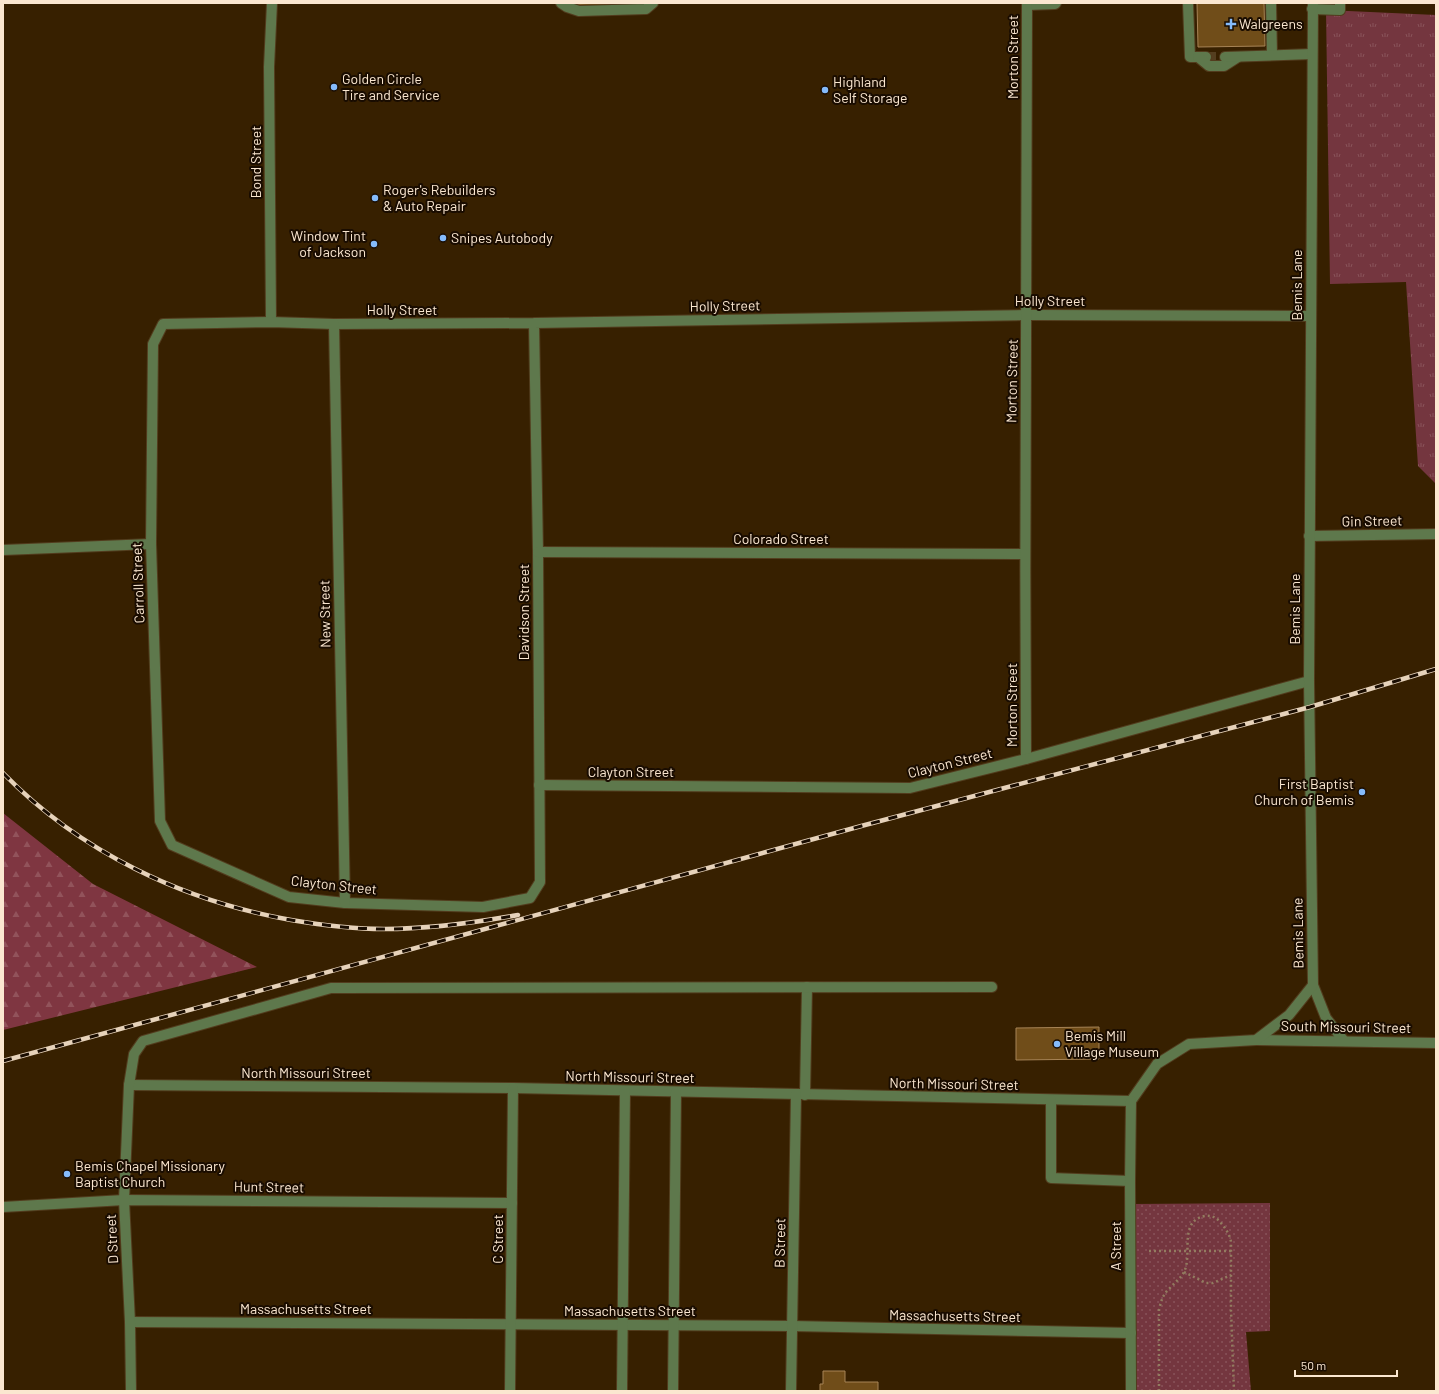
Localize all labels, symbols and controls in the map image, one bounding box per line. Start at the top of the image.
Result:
street label: Morton Street [1004,15,1021,99]
place label: Walgreens [1239,15,1303,32]
marker: Walgreens [1226,19,1236,29]
place label: Golden Circle Tire and Service [342,70,440,103]
place label: Highland Self Storage [833,73,908,106]
marker: Golden Circle Tire and Service [329,82,339,92]
marker: Highland Self Storage [820,85,830,95]
street label: Bond Street [247,126,264,198]
place label: Roger's Rebuilders & Auto Repair [383,181,496,214]
marker: Roger's Rebuilders & Auto Repair [370,193,380,203]
place label: Window Tint of Jackson [291,227,366,260]
place label: Snipes Autobody [451,229,553,246]
marker: Snipes Autobody [438,233,448,243]
marker: Window Tint of Jackson [369,239,379,249]
street label: Bemis Lane [1288,250,1305,320]
street label: Holly Street [1015,292,1085,309]
street label: Holly Street [689,296,760,315]
street label: Holly Street [367,301,437,318]
street label: Morton Street [1002,339,1021,423]
street label: Gin Street [1341,511,1402,530]
street label: Colorado Street [733,530,829,547]
street label: Carroll Street [128,542,147,624]
street label: Davidson Street [515,564,532,660]
street label: Bemis Lane [1286,574,1303,644]
street label: New Street [315,580,334,648]
street label: Morton Street [1003,663,1020,747]
street label: Clayton Street [906,744,994,781]
street label: Clayton Street [588,763,674,780]
place label: First Baptist Church of Bemis [1254,775,1354,808]
marker: First Baptist Church of Bemis [1357,787,1367,797]
street label: Clayton Street [290,872,378,897]
street label: Bemis Lane [1288,897,1307,969]
street label: South Missouri Street [1281,1017,1411,1036]
place label: Bemis Mill Village Museum [1065,1027,1159,1060]
marker: Bemis Mill Village Museum [1052,1039,1062,1049]
street label: North Missouri Street [241,1064,371,1081]
street label: North Missouri Street [565,1067,695,1086]
street label: North Missouri Street [889,1074,1019,1093]
place label: Bemis Chapel Missionary Baptist Church [75,1157,225,1190]
marker: Bemis Chapel Missionary Baptist Church [62,1169,72,1179]
street label: Hunt Street [234,1177,304,1196]
street label: D Street [102,1214,121,1264]
street label: C Street [489,1214,506,1264]
street label: B Street [771,1218,788,1268]
street label: A Street [1107,1221,1124,1271]
street label: Massachusetts Street [240,1300,372,1317]
street label: Massachusetts Street [564,1302,696,1319]
street label: Massachusetts Street [889,1306,1021,1325]
scale bar [1295,1352,1397,1378]
text: 50 m [1301,1358,1326,1372]

